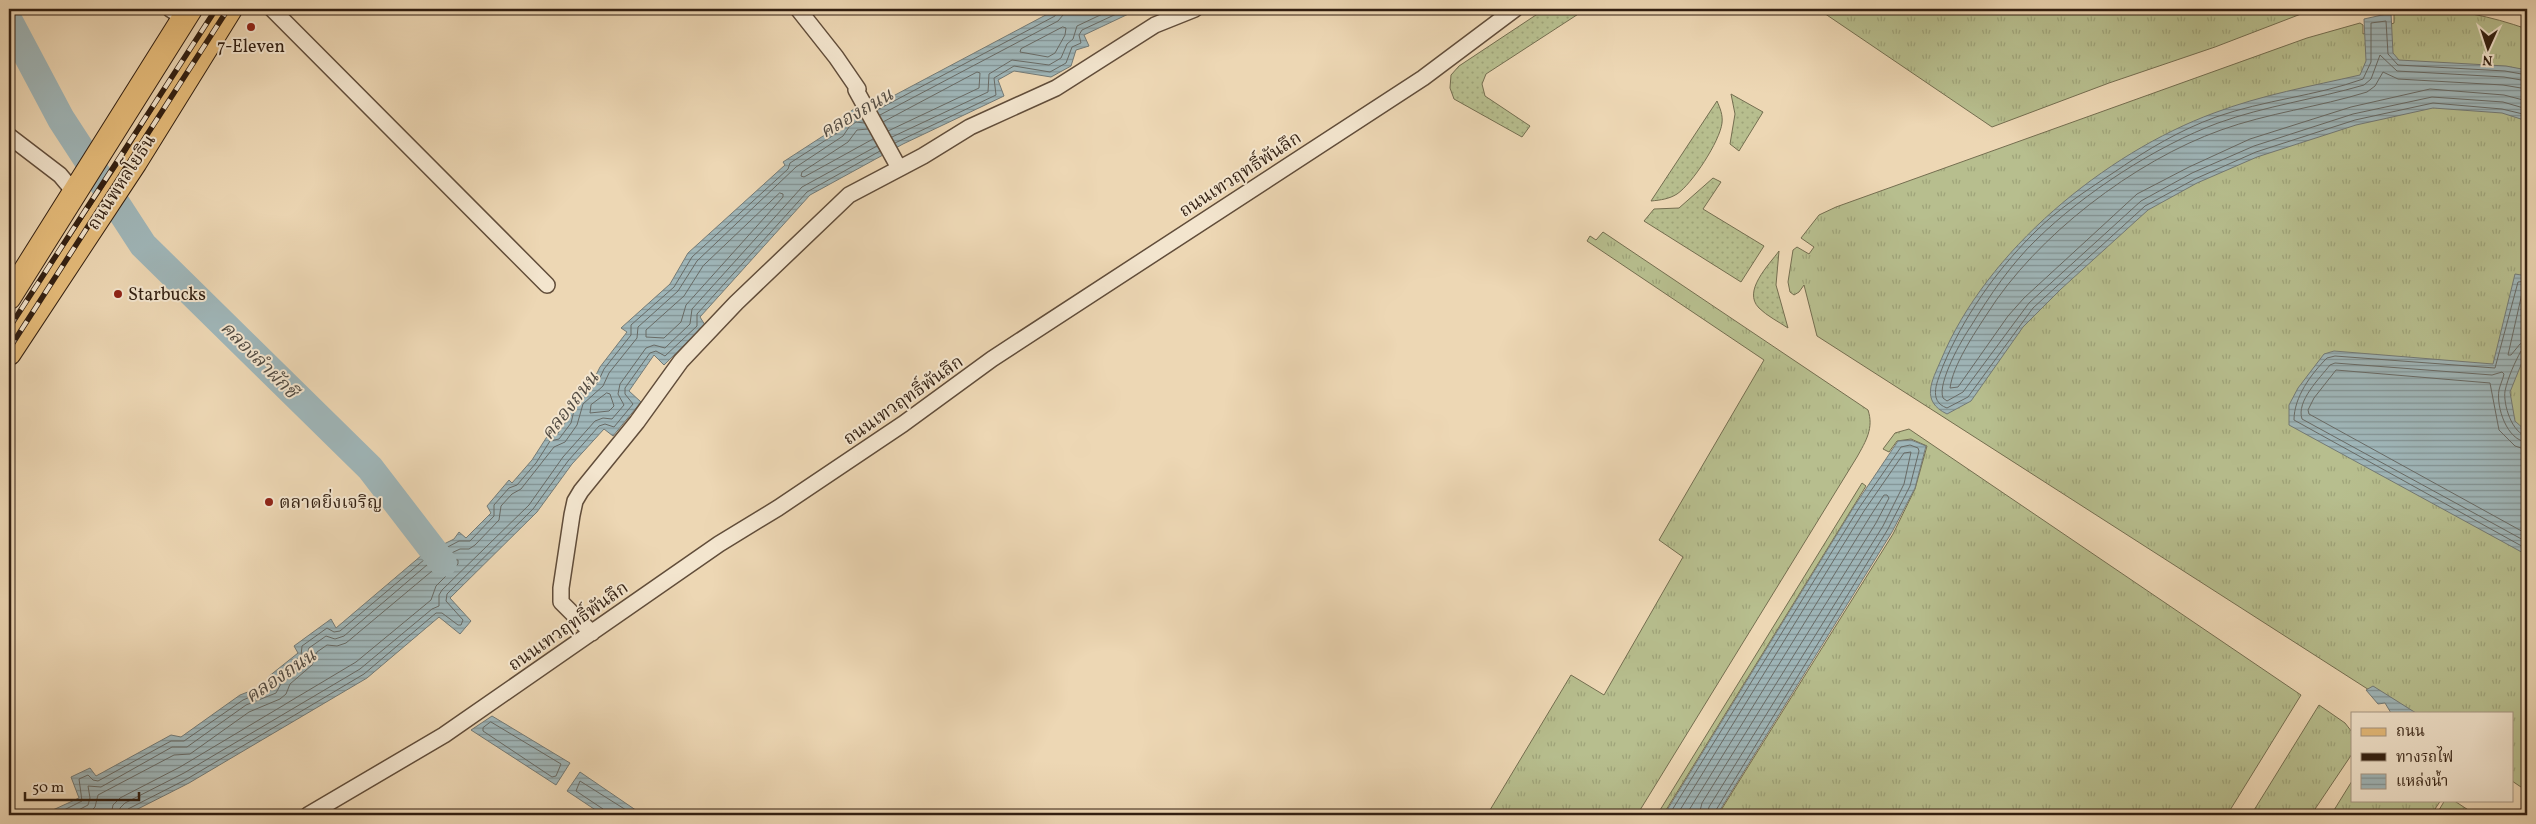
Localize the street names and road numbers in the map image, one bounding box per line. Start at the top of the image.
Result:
street label: ถนนเทวฤทธิ์พันลึก [1173,124,1307,224]
street label: ถนนพหลโยธิน [80,129,163,236]
street label: ถนนเทวฤทธิ์พันลึก [837,348,969,452]
street label: ถนนเทวฤทธิ์พันลึก [502,574,634,678]

